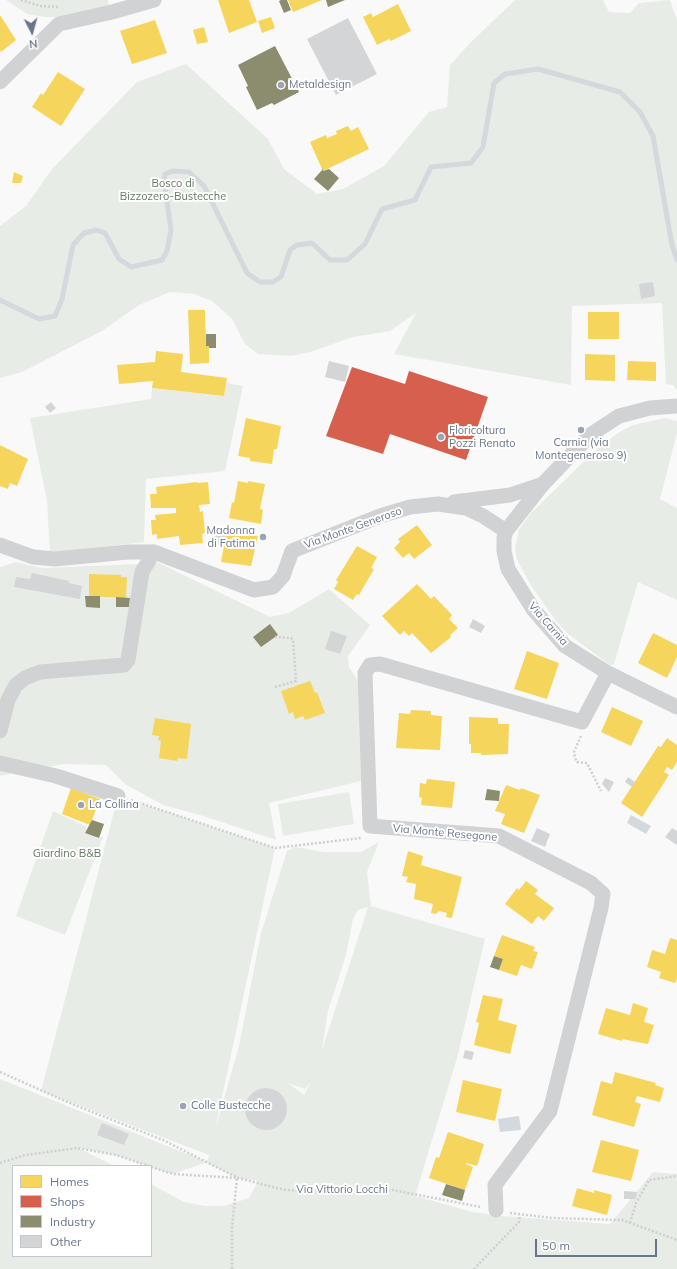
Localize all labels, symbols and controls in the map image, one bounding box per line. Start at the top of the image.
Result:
north arrow [12,12,52,52]
text: N [28,37,38,51]
place label: Metaldesign [289,78,351,92]
marker: Metaldesign [276,80,286,90]
park label: Bosco di Bizzozero-Bustecche [120,177,226,203]
place label: Floricoltura Pozzi Renato [449,424,516,450]
marker: Carnia (via Montegeneroso 9) [576,425,586,435]
marker: Floricoltura Pozzi Renato [436,432,446,442]
place label: Carnia (via Montegeneroso 9) [535,436,627,462]
street label: Via Monte Generoso [302,504,404,552]
place label: Madonna di Fatima [207,524,255,550]
marker: Madonna di Fatima [258,532,268,542]
street label: Via Carnia [526,600,570,648]
place label: La Collina [89,798,139,812]
marker: La Collina [76,800,86,810]
street label: Via Monte Resegone [392,822,498,844]
park label: Giardino B&B [33,847,101,861]
place label: Colle Bustecche [191,1099,271,1113]
marker: Colle Bustecche [178,1101,188,1111]
legend [12,1165,152,1257]
text: Homes [50,1174,89,1189]
street label: Via Vittorio Locchi [296,1183,388,1197]
text: Shops [50,1194,85,1209]
text: Industry [50,1214,95,1229]
scale bar [537,1231,659,1257]
text: Other [50,1234,81,1249]
text: 50 m [542,1238,570,1253]

